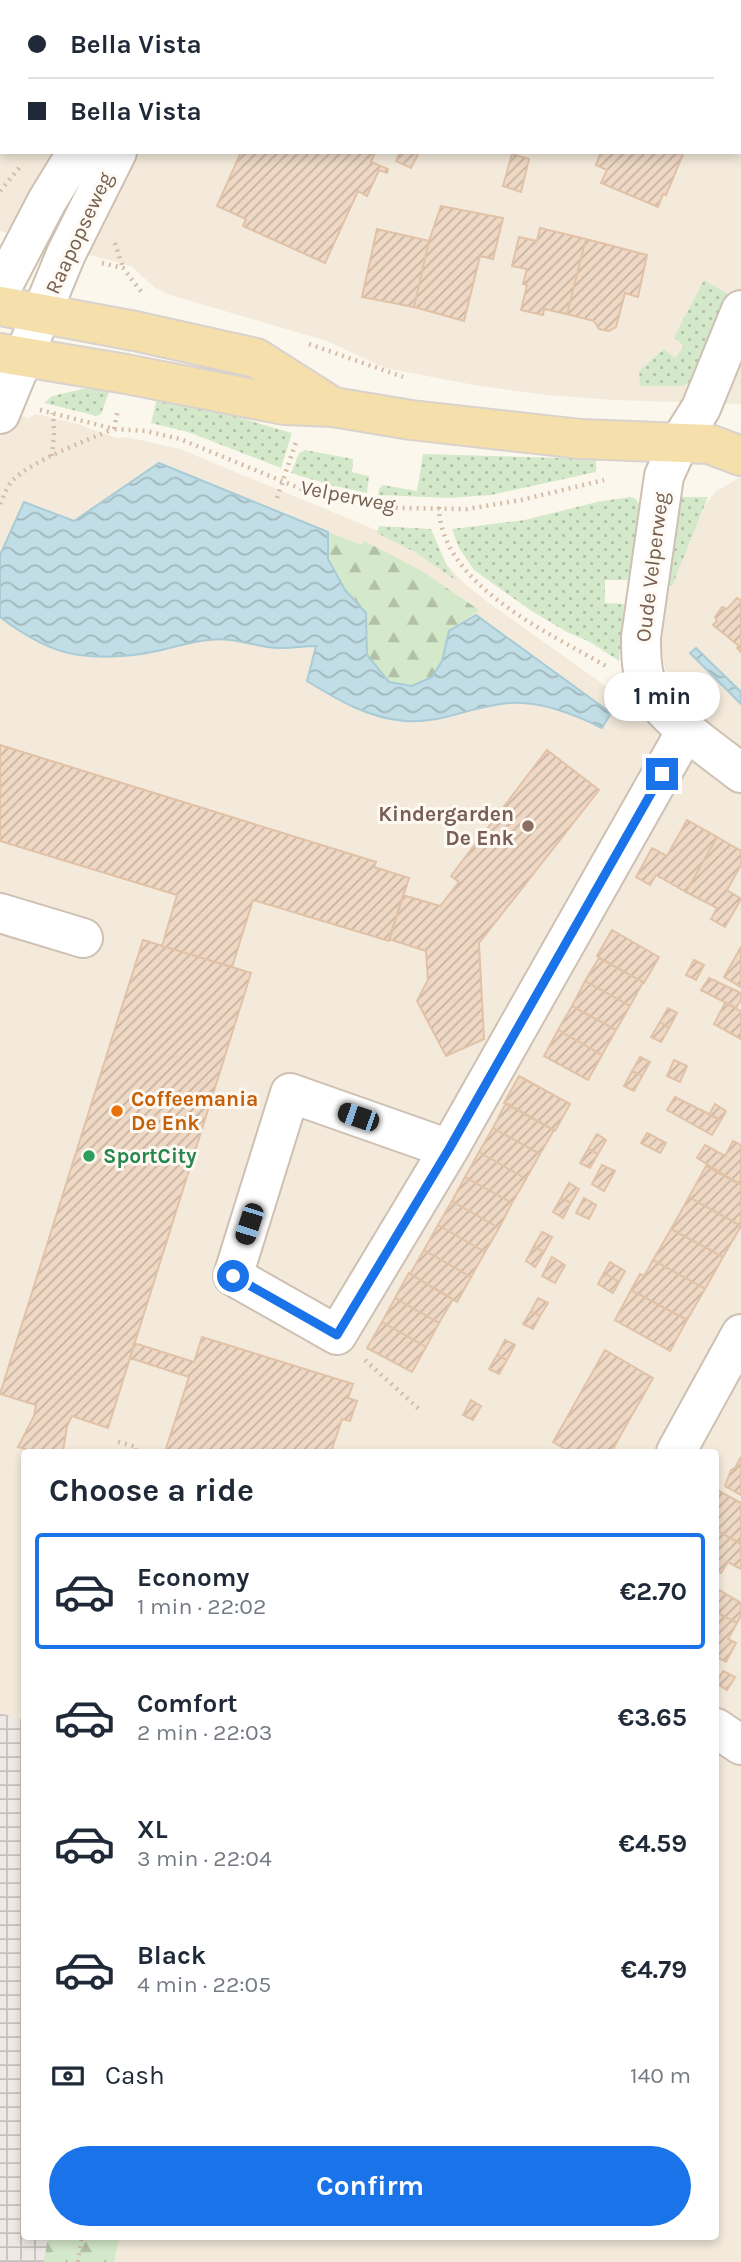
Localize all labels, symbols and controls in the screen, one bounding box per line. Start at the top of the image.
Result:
text: Bella Vista [70,29,202,60]
text: Bella Vista [70,96,202,127]
street label: Raapopseweg [40,168,118,298]
street label: Velperweg [298,475,398,517]
street label: Oude Velperweg [631,491,673,643]
callout: 1 min [604,672,720,722]
text: 1 min [633,683,691,710]
route end [646,758,678,790]
place label: Kindergarden De Enk [378,802,515,850]
marker: Kindergarden De Enk [520,818,536,834]
place label: Coffeemania De Enk [131,1087,258,1135]
car [335,1100,382,1134]
marker: Coffeemania De Enk [109,1103,125,1119]
place label: SportCity [103,1144,197,1168]
marker: SportCity [81,1148,97,1164]
car [233,1201,266,1247]
route start [217,1260,249,1292]
text: Choose a ride [49,1472,254,1509]
icon: car [53,1560,116,1623]
text: Economy [137,1562,249,1593]
text: €2.70 [620,1576,687,1607]
text: 1 min · 22:02 [137,1593,266,1620]
icon: car [53,1686,116,1749]
text: Comfort [137,1688,238,1719]
text: €3.65 [618,1702,687,1733]
text: 2 min · 22:03 [137,1719,272,1746]
icon: car [53,1812,116,1875]
text: XL [137,1814,168,1845]
text: €4.59 [618,1828,687,1859]
text: 3 min · 22:04 [137,1845,272,1872]
icon: car [53,1938,116,2001]
text: Black [137,1940,206,1971]
text: €4.79 [621,1954,687,1985]
text: 4 min · 22:05 [137,1971,271,1998]
icon: cash [49,2057,87,2095]
text: Cash [105,2060,165,2091]
text: 140 m [630,2062,691,2089]
button: Confirm [49,2146,691,2226]

